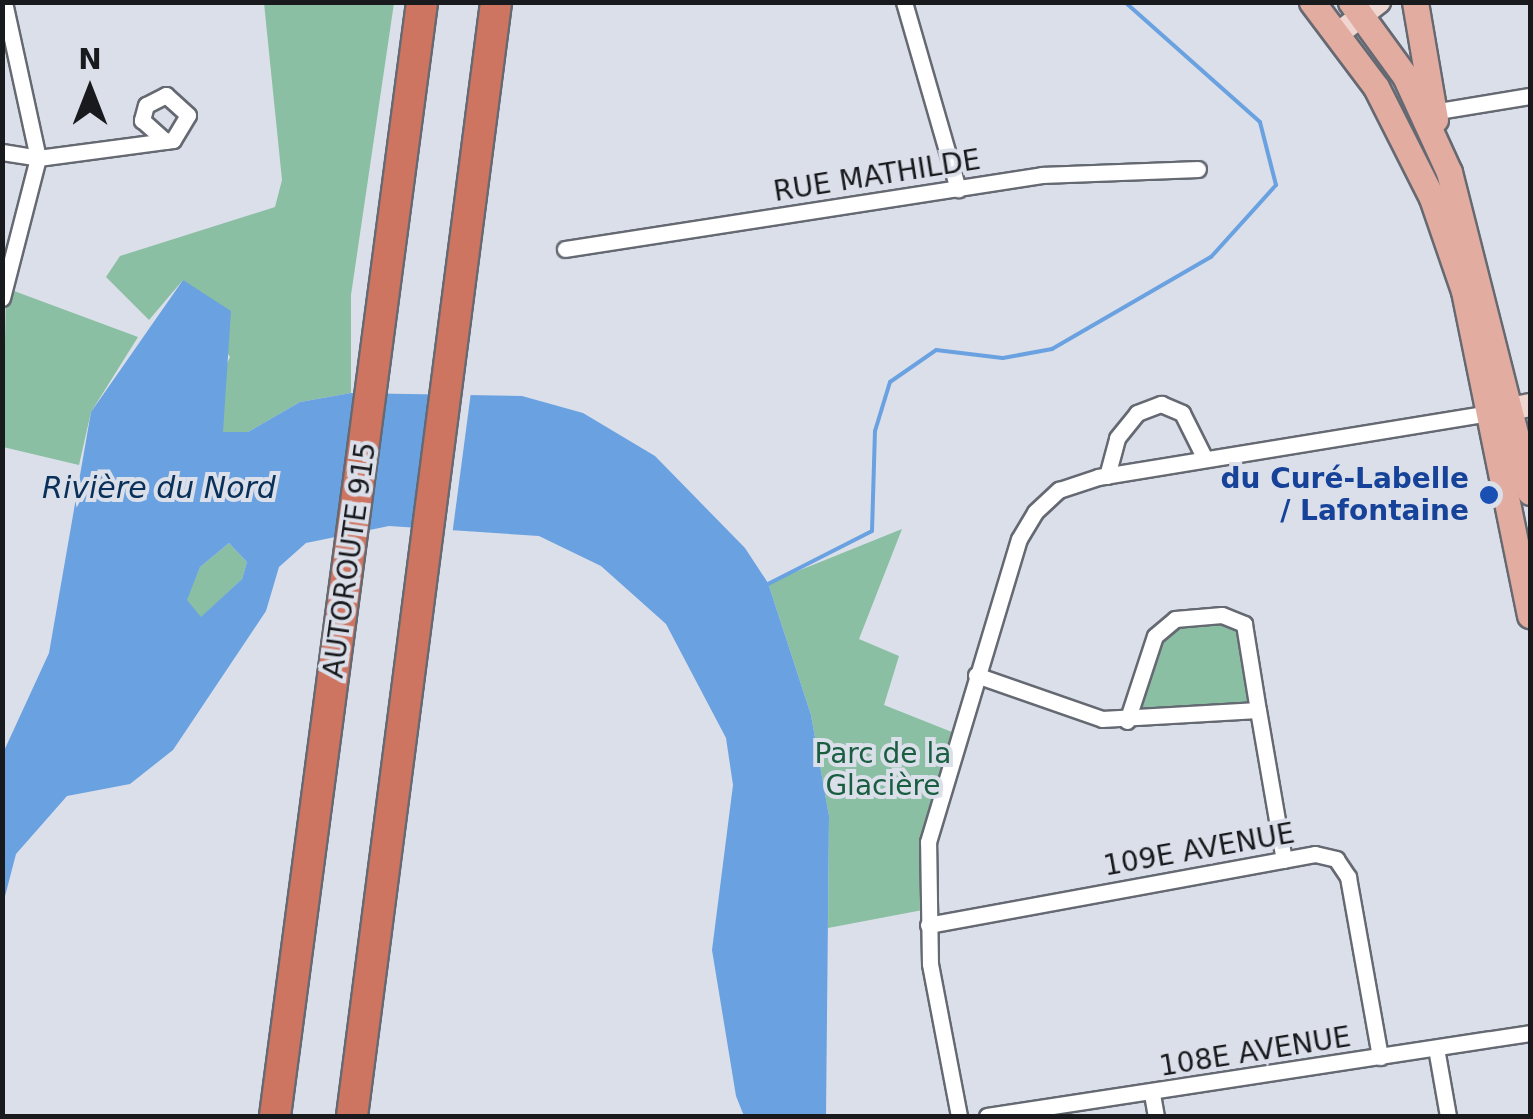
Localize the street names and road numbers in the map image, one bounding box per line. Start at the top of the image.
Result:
street label: RUE MATHILDE [771,143,983,209]
street label: AUTOROUTE 915 [317,440,383,680]
street label: 109E AVENUE [1101,817,1297,883]
street label: 108E AVENUE [1157,1020,1353,1084]

